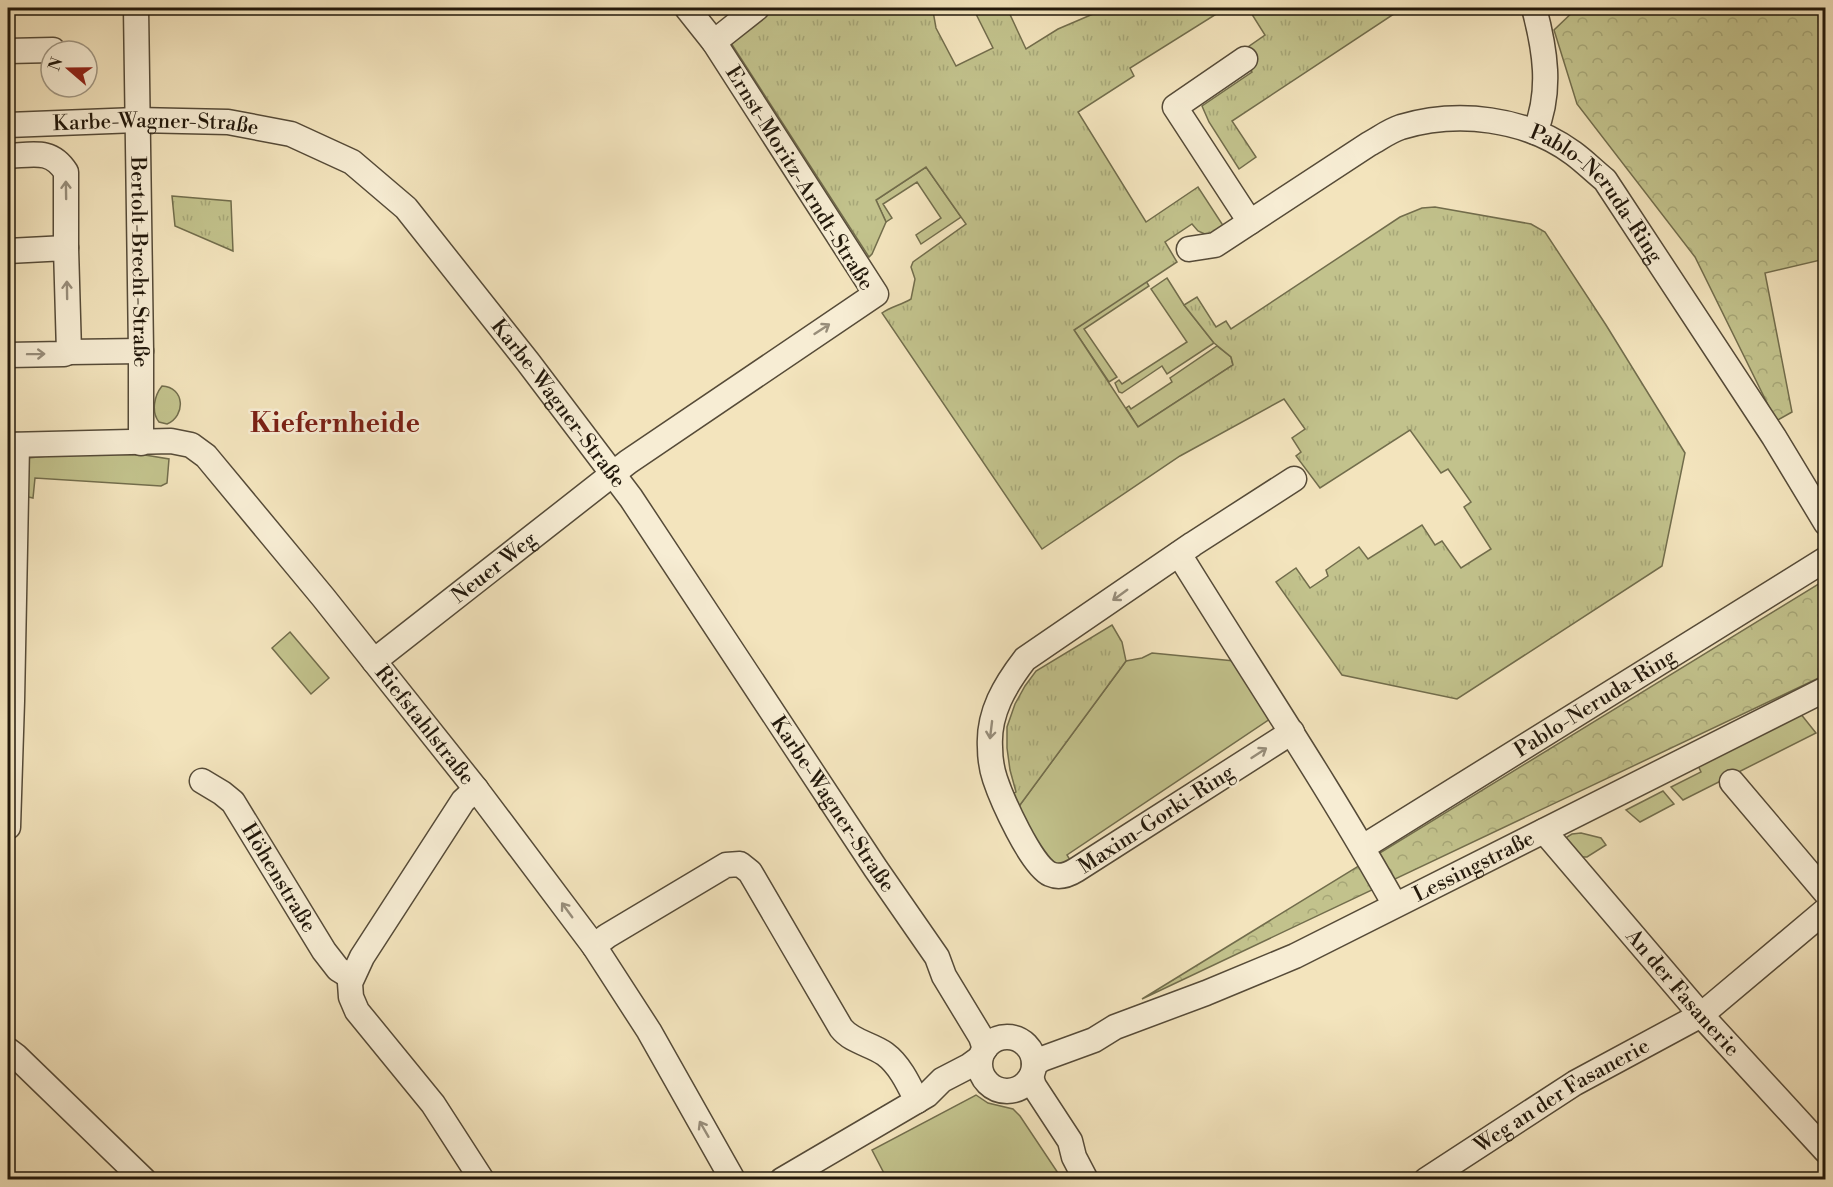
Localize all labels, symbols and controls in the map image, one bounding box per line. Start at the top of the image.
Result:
north arrow [39,39,99,99]
text: N [44,55,68,74]
street label: Ernst-Moritz-Arndt-Straße [719,62,879,296]
street label: Karbe-Wagner-Straße [52,108,261,142]
street label: Pablo-Neruda-Ring [1526,120,1668,268]
street label: Bertolt-Brecht-Straße [124,155,153,367]
one-way arrow [60,180,72,200]
one-way arrow [62,281,73,301]
street label: Karbe-Wagner-Straße [485,314,631,493]
one-way arrow [814,323,831,336]
one-way arrow [25,349,45,360]
district label: Kiefernheide [250,407,420,441]
street label: Neuer Weg [446,527,542,609]
one-way arrow [1112,588,1128,601]
street label: Pablo-Neruda-Ring [1510,644,1681,764]
street label: Riefstahlstraße [369,661,480,791]
street label: Karbe-Wagner-Straße [765,711,900,898]
one-way arrow [986,720,997,739]
one-way arrow [1250,747,1267,760]
street label: Maxim-Gorki-Ring [1074,760,1240,880]
street label: Höhenstraße [235,819,321,937]
street label: Lessingstraße [1409,826,1539,908]
one-way arrow [561,903,574,919]
street label: An der Fasanerie [1619,923,1745,1062]
street label: Weg an der Fasanerie [1469,1033,1654,1160]
one-way arrow [698,1120,709,1138]

